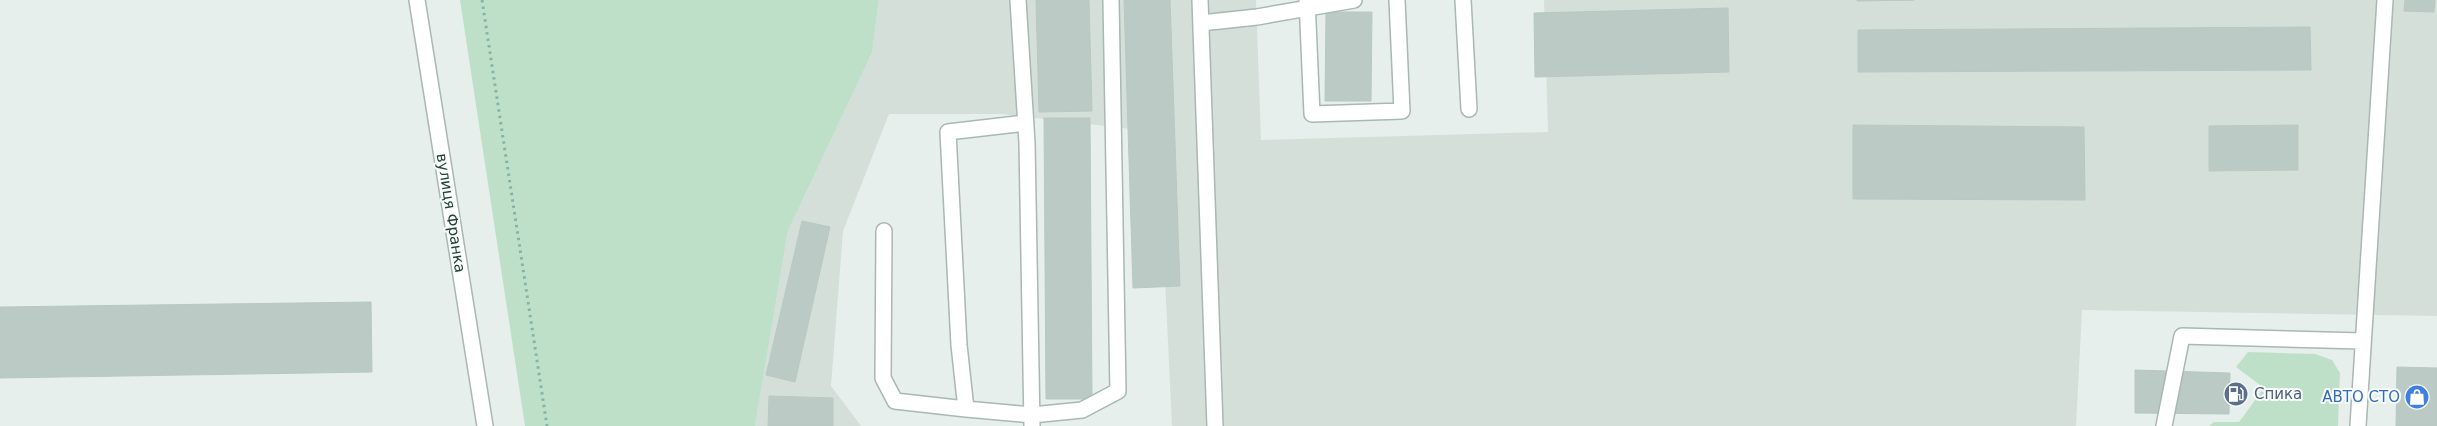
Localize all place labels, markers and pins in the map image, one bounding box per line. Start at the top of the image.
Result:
fuel station icon: Спика [2223,381,2249,407]
shop icon: АВТО СТО [2404,384,2430,410]
place label: Спика [2254,385,2302,403]
place label: АВТО СТО [2322,388,2400,406]

